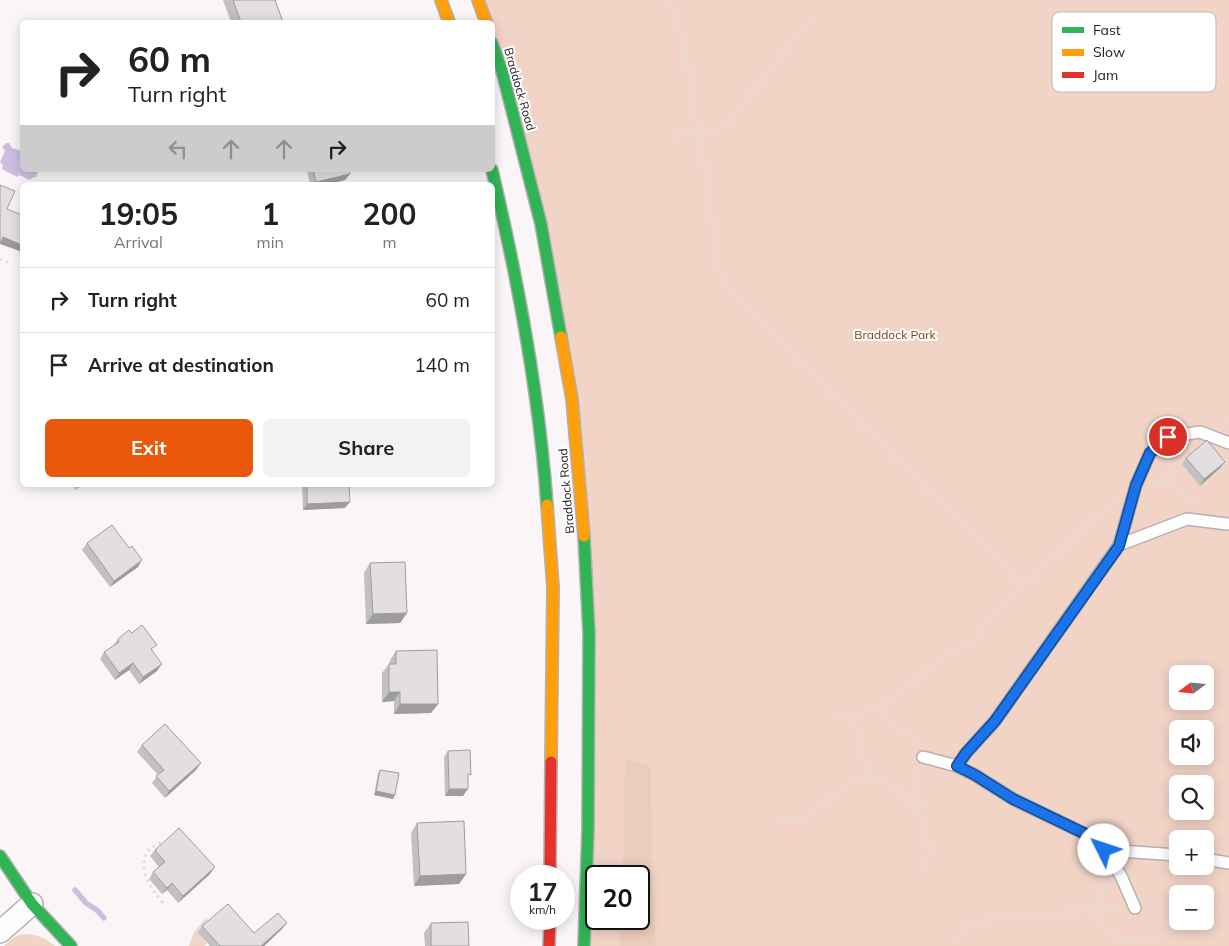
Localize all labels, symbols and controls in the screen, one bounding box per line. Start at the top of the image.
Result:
legend [1052,12,1216,92]
text: Fast [1093,21,1121,39]
text: 60 m [128,37,211,81]
icon: right [45,40,110,105]
text: Slow [1093,43,1125,61]
street label: Braddock Road [501,46,539,132]
text: Jam [1093,66,1118,84]
text: Turn right [128,80,226,108]
icon: left [164,135,192,163]
icon: ahead [217,135,245,163]
icon: ahead [270,135,298,163]
icon: right [323,135,351,163]
text: 19:05 [99,195,178,233]
text: 1 [261,195,279,233]
text: 200 [362,195,416,233]
text: Arrival [114,232,163,252]
text: min [257,232,284,252]
text: m [382,232,396,252]
icon: right [45,286,73,314]
text: Turn right [88,288,177,312]
text: 60 m [426,288,470,312]
park label: Braddock Park [854,327,937,342]
icon: arrive [45,351,73,379]
text: Arrive at destination [88,353,274,377]
text: 140 m [414,353,470,377]
pin [1147,416,1189,458]
button: Exit [45,419,253,477]
button: Share [263,419,470,477]
icon: arrive [1154,423,1182,451]
street label: Braddock Road [555,448,577,534]
north arrow [1169,665,1214,710]
map controls [1169,665,1214,930]
button: sound [1169,720,1214,765]
button: search [1169,775,1214,820]
position arrow [1077,823,1129,875]
button: + [1169,830,1214,875]
speed limit sign: 20 [585,865,650,930]
text: 17 [527,876,558,907]
button: − [1169,885,1214,930]
text: km/h [529,902,556,917]

